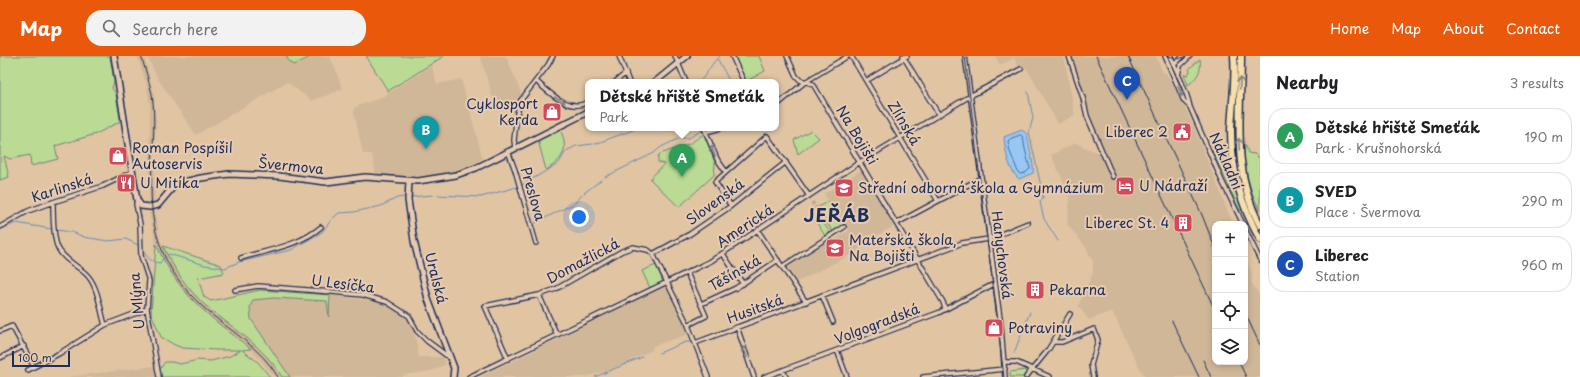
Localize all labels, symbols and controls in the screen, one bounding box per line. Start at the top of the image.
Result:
search box [86,10,366,46]
text: Map [20,14,62,42]
icon: search [100,17,122,39]
text: Search here [132,17,218,40]
text: Home [1330,18,1369,39]
text: Map [1391,18,1421,39]
text: About [1443,18,1484,39]
text: Contact [1506,18,1560,39]
pin: C [1114,67,1140,100]
text: Nearby [1276,69,1338,95]
text: 3 results [1510,73,1564,92]
one-way arrow [1237,77,1244,90]
popup [585,79,779,131]
text: Dětské hřiště Smeťák [599,84,765,107]
one-way arrow [1177,84,1184,96]
place label: Cyklosport Kerda [466,93,538,130]
one-way arrow [554,96,566,104]
street label: Zlínská [883,97,926,149]
shop icon: Cyklosport Kerda [541,101,563,123]
street label: Na Bojišti [831,101,883,168]
text: Park [599,107,628,126]
text: Dětské hřiště Smeťák [1315,115,1480,138]
pin: B [413,116,439,149]
place label: Liberec 2 [1105,121,1168,142]
public building icon: Liberec 2 [1171,121,1193,143]
text: A [1285,127,1295,146]
text: 190 m [1524,127,1563,146]
street label: Nákladní [1204,129,1248,193]
place label: Roman Pospíšil Autoservis [132,137,233,174]
one-way arrow [1235,138,1242,151]
text: Park · Krušnohorská [1315,138,1442,157]
pin: A [669,144,695,177]
shop icon: Roman Pospíšil Autoservis [107,145,129,167]
one-way arrow [709,145,717,157]
street label: Švermova [257,152,325,179]
street label: Preslova [516,164,551,224]
street label: Karlinská [29,168,95,207]
restaurant icon: U Mitíka [115,172,137,194]
place label: U Mitíka [140,172,199,193]
street label: Slovenská [681,173,748,230]
hotel icon: U Nádraží [1114,175,1136,197]
place label: U Nádraží [1139,175,1208,196]
school or university icon: Střední odborná škola a Gymnázium [833,177,855,199]
place label: Střední odborná škola a Gymnázium [858,177,1104,198]
text: SVED [1315,179,1357,202]
text: B [1286,191,1294,210]
text: 290 m [1522,191,1563,210]
street label: Americká [712,199,778,252]
district label: JEŘÁB [804,201,870,228]
text: Place · Švermova [1315,202,1421,221]
your location [569,207,589,227]
street label: Hanychovská [987,210,1018,301]
place label: Liberec St. 4 [1085,212,1169,233]
building icon: Liberec St. 4 [1172,212,1194,234]
map controls [1212,221,1248,365]
button: + [1212,221,1248,257]
place label: Mateřská škola, Na Bojišti [849,229,957,266]
street label: Domažlická [543,232,623,289]
school or university icon: Mateřská škola, Na Bojišti [824,237,846,259]
text: Liberec [1315,243,1369,266]
street label: Těšínská [705,249,765,296]
street label: Uralská [420,250,453,306]
text: C [1285,255,1295,274]
text: 960 m [1521,255,1563,274]
button: − [1212,257,1248,293]
text: Station [1315,266,1360,285]
street label: U Lesíčka [310,269,376,298]
street label: U Mlýna [124,271,149,330]
building icon: Pekarna [1024,279,1046,301]
place label: Pekarna [1049,279,1106,300]
street label: Husitská [724,289,786,328]
button: locate [1212,293,1248,329]
street label: Volgogradská [831,298,923,349]
shop icon: Potraviny [983,317,1005,339]
place label: Potraviny [1008,317,1072,338]
button: layers [1212,329,1248,365]
one-way arrow [741,347,749,359]
scale bar [12,349,70,368]
text: 100 m [18,349,52,366]

